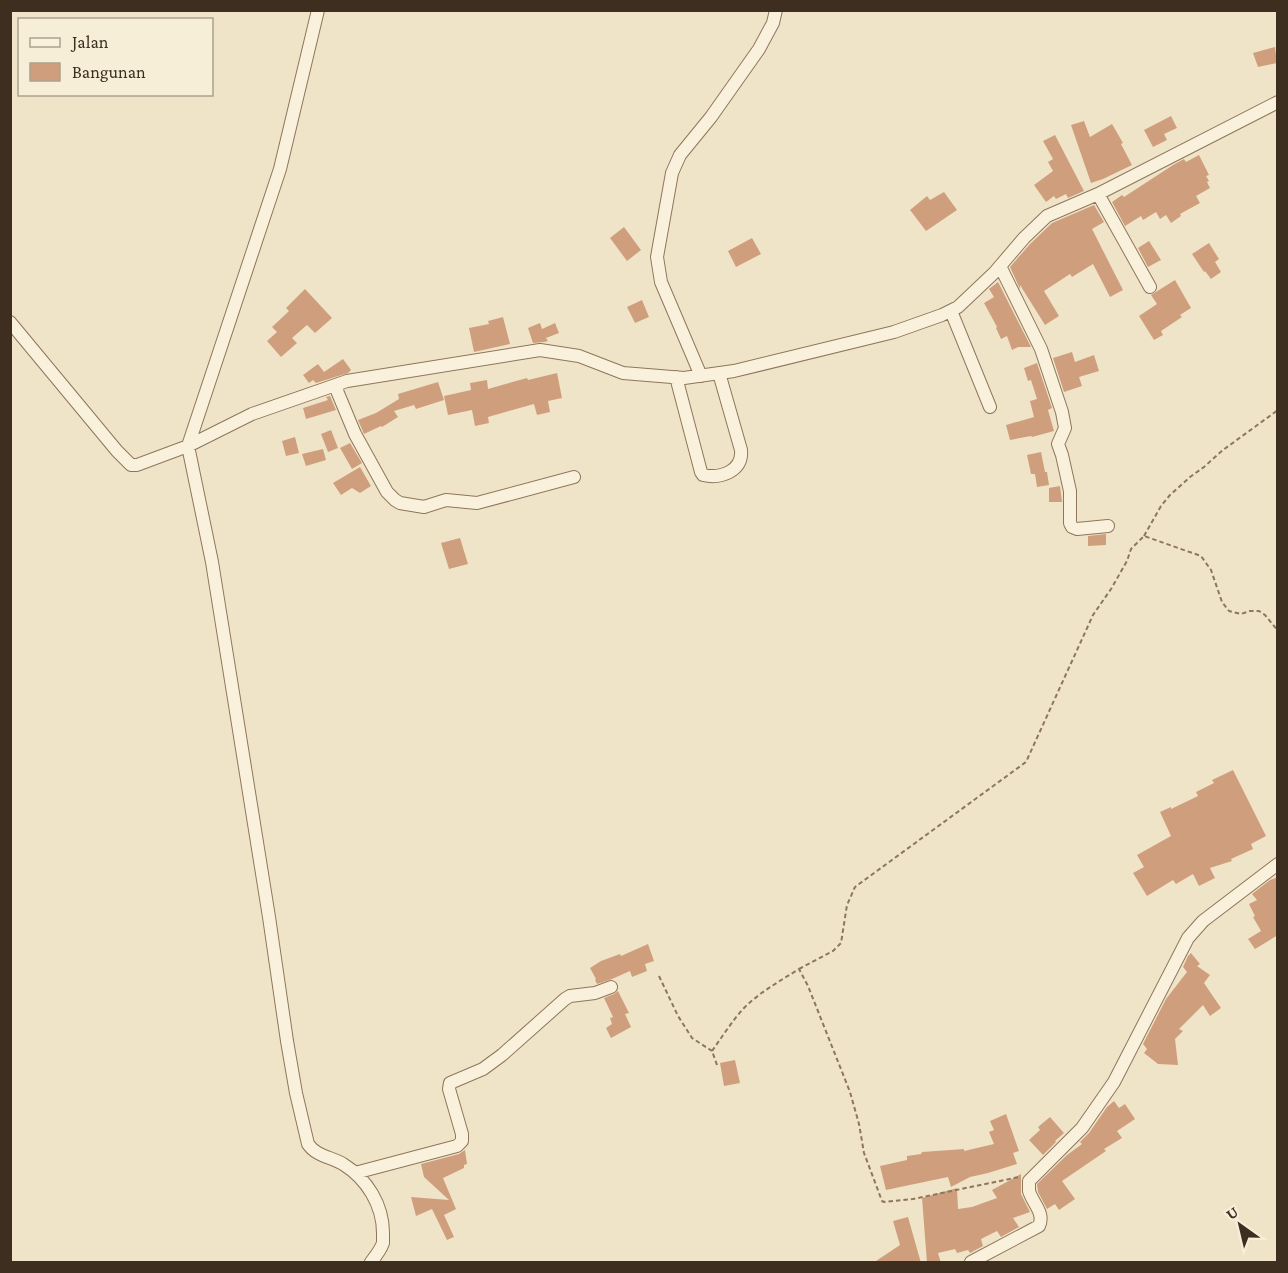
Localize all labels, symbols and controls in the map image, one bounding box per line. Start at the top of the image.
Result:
legend [18,18,213,96]
text: Jalan [70,32,109,52]
text: Bangunan [72,62,146,82]
north arrow [1210,1195,1270,1255]
text: U [1223,1203,1241,1223]

